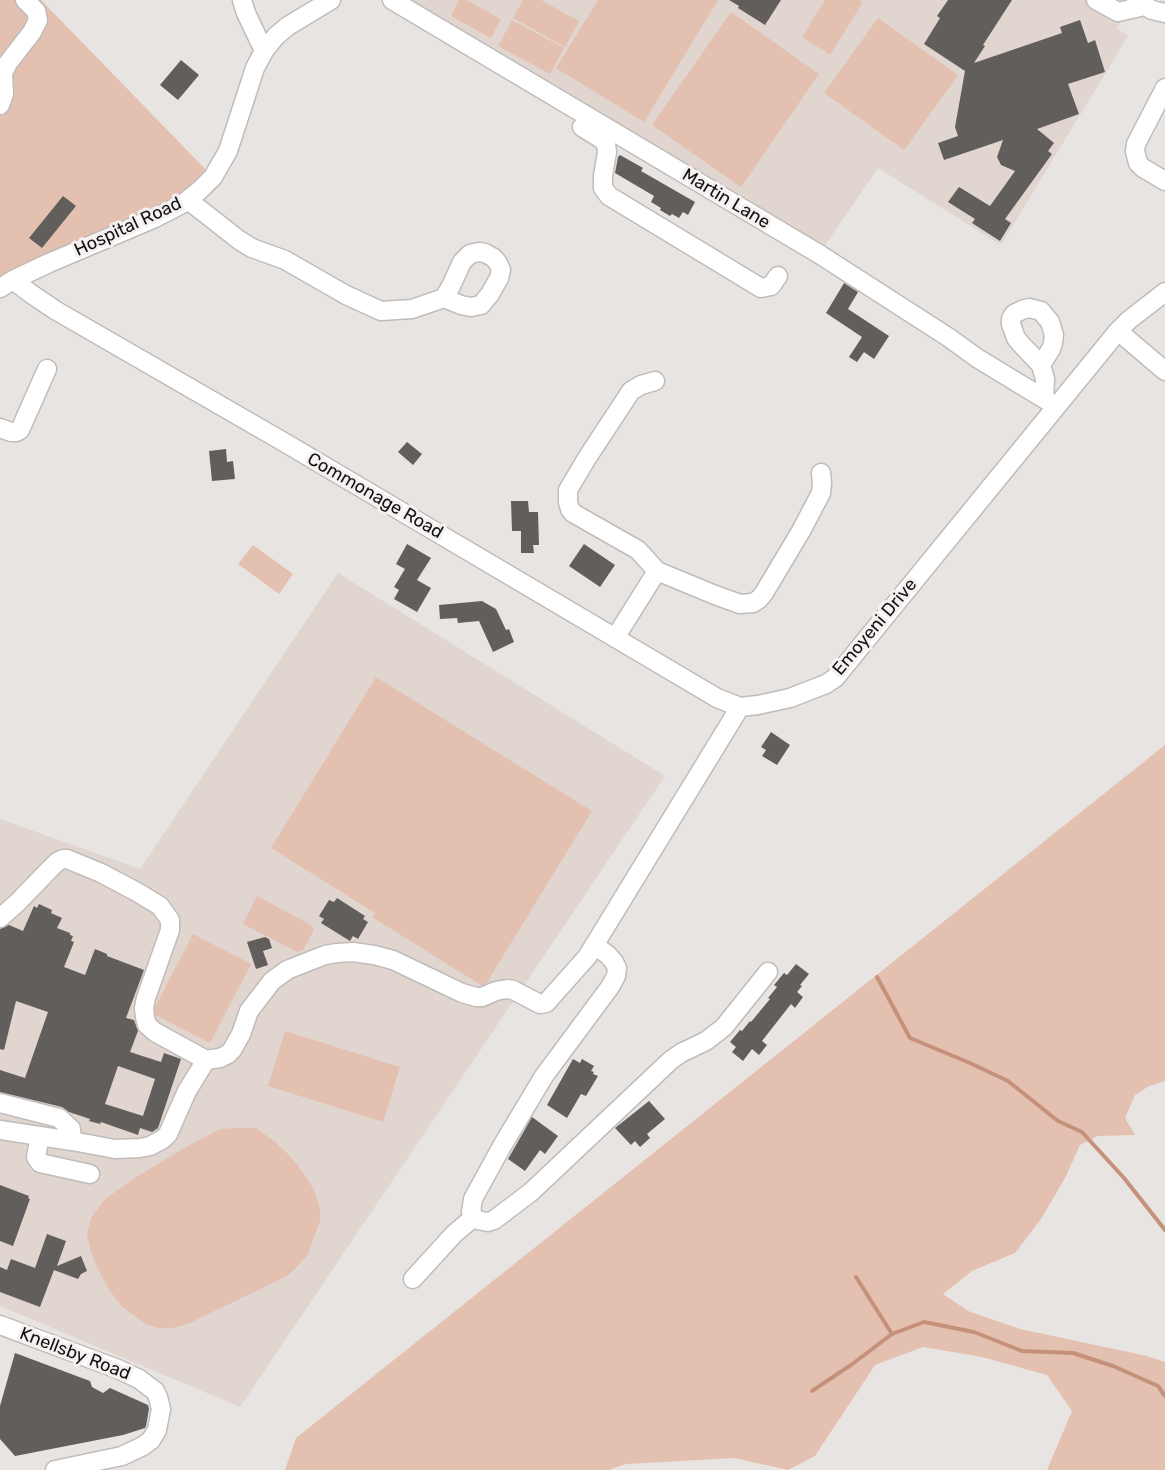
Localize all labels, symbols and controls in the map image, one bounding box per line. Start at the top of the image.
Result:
street label: Martin Lane [678,164,774,234]
street label: Hospital Road [71,193,185,261]
street label: Commonage Road [303,448,447,544]
street label: Emoyeni Drive [828,574,922,680]
street label: Knellsby Road [16,1323,134,1385]

